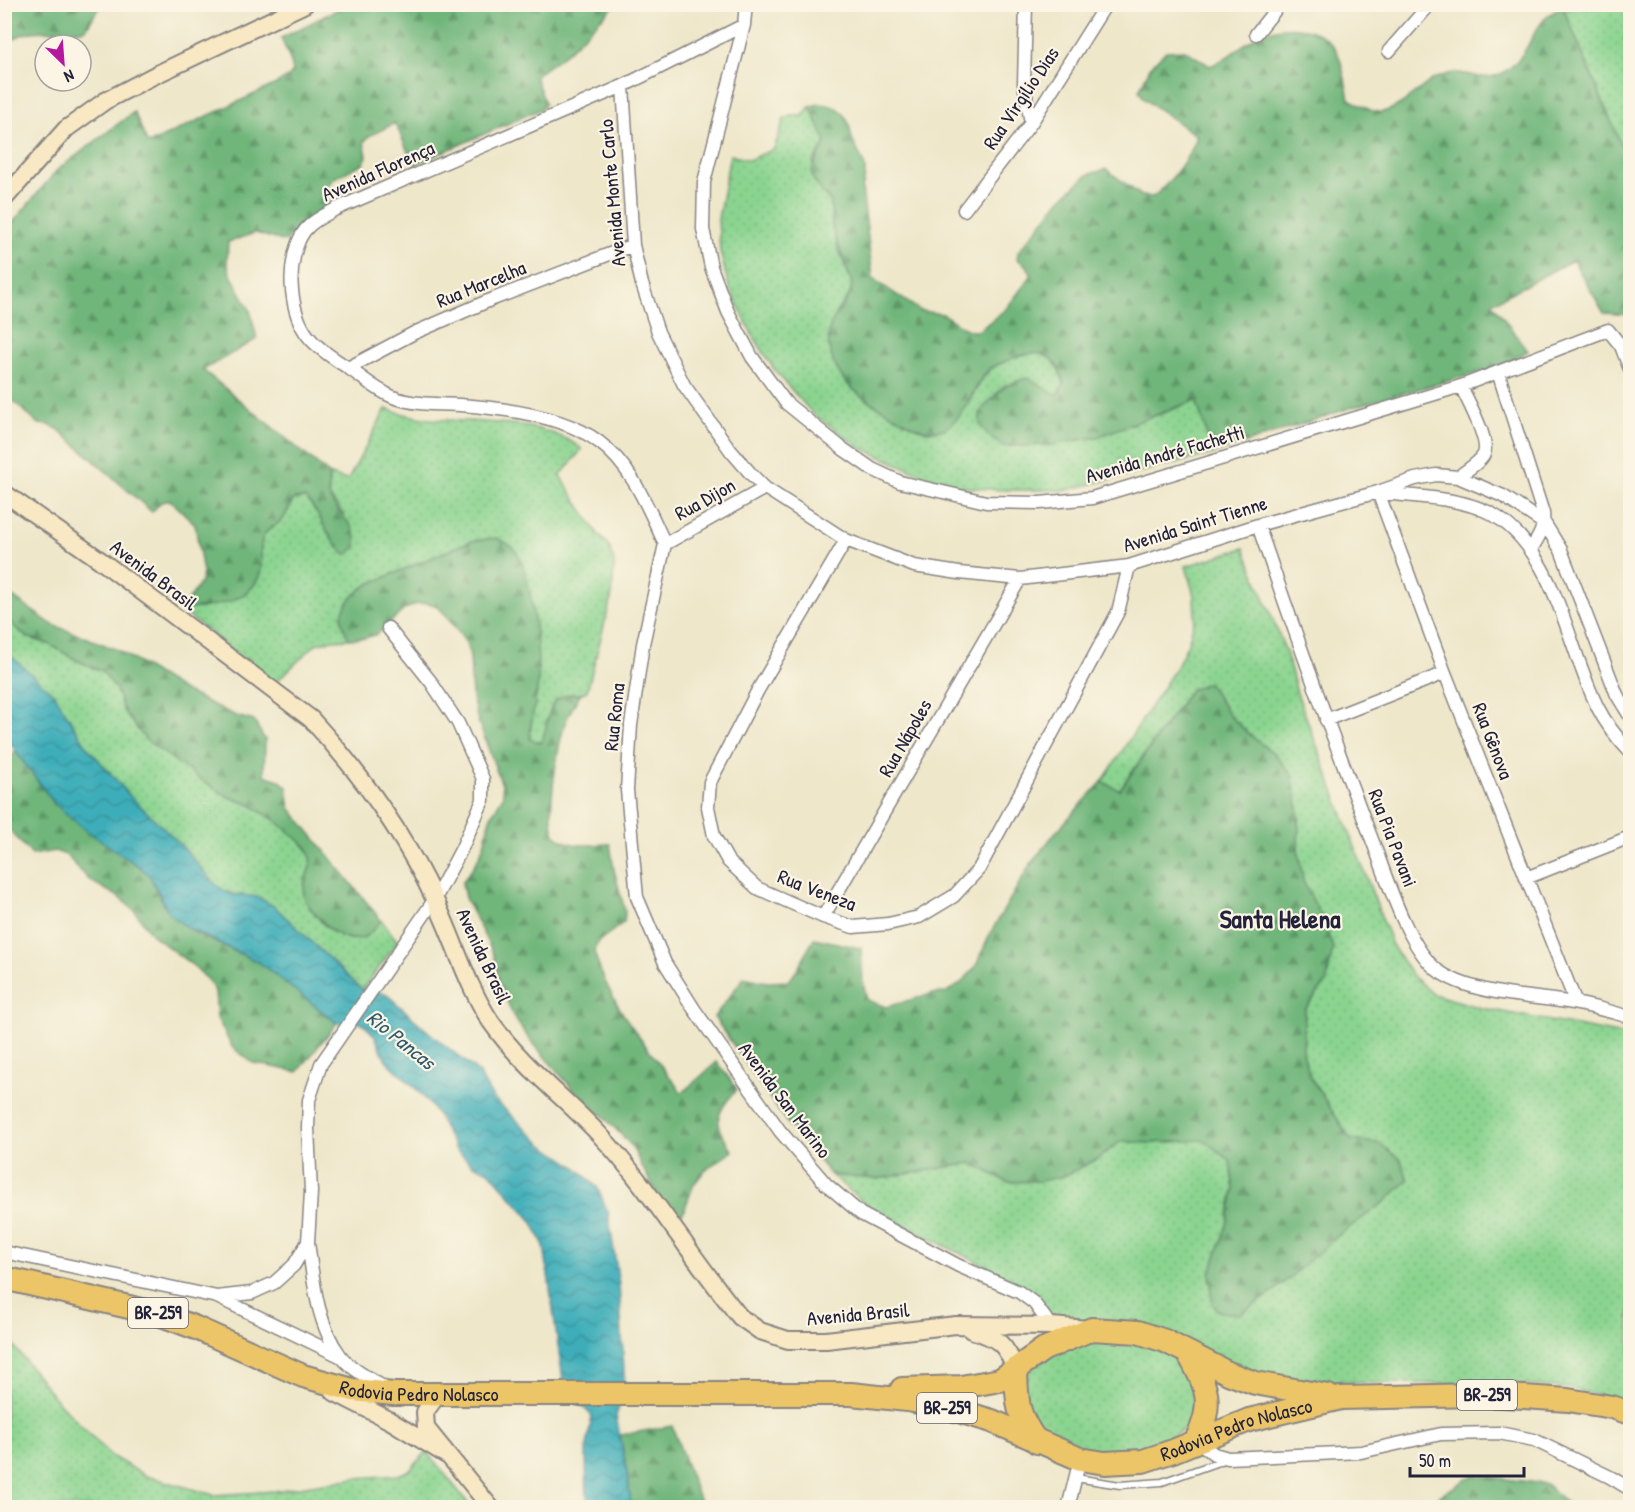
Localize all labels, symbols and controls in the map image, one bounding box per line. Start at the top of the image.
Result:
north arrow [33,33,93,93]
street label: Rua Virgílio Dias [976,41,1065,154]
text: N [60,65,78,89]
street label: Avenida Monte Carlo [592,118,631,268]
street label: Avenida Florença [317,134,439,207]
street label: Rua Marcelha [432,253,530,314]
street label: Avenida André Fachetti [1082,418,1247,489]
street label: Rua Dijon [670,471,740,526]
street label: Avenida Saint Tienne [1119,489,1270,558]
street label: Avenida Brasil [105,533,204,617]
street label: Rua Roma [597,682,631,752]
street label: Rua Nápoles [871,694,938,782]
street label: Rua Gênova [1467,699,1520,783]
street label: Rua Pia Pavani [1362,785,1425,891]
street label: Rua Veneza [774,862,860,917]
district label: Santa Helena [1220,901,1341,936]
street label: Avenida Brasil [451,904,519,1009]
water label: Rio Pancas [361,1003,443,1077]
street label: Avenida San Marino [733,1036,838,1163]
street label: Avenida Brasil [806,1296,911,1331]
road number: BR-259 [128,1298,188,1328]
street label: Rodovia Pedro Nolasco [337,1373,499,1407]
road number: BR-259 [1457,1380,1517,1410]
street label: Rodovia Pedro Nolasco [1157,1391,1315,1467]
road number: BR-259 [917,1393,977,1423]
scale bar [1410,1440,1524,1478]
text: 50 m [1419,1448,1451,1473]

